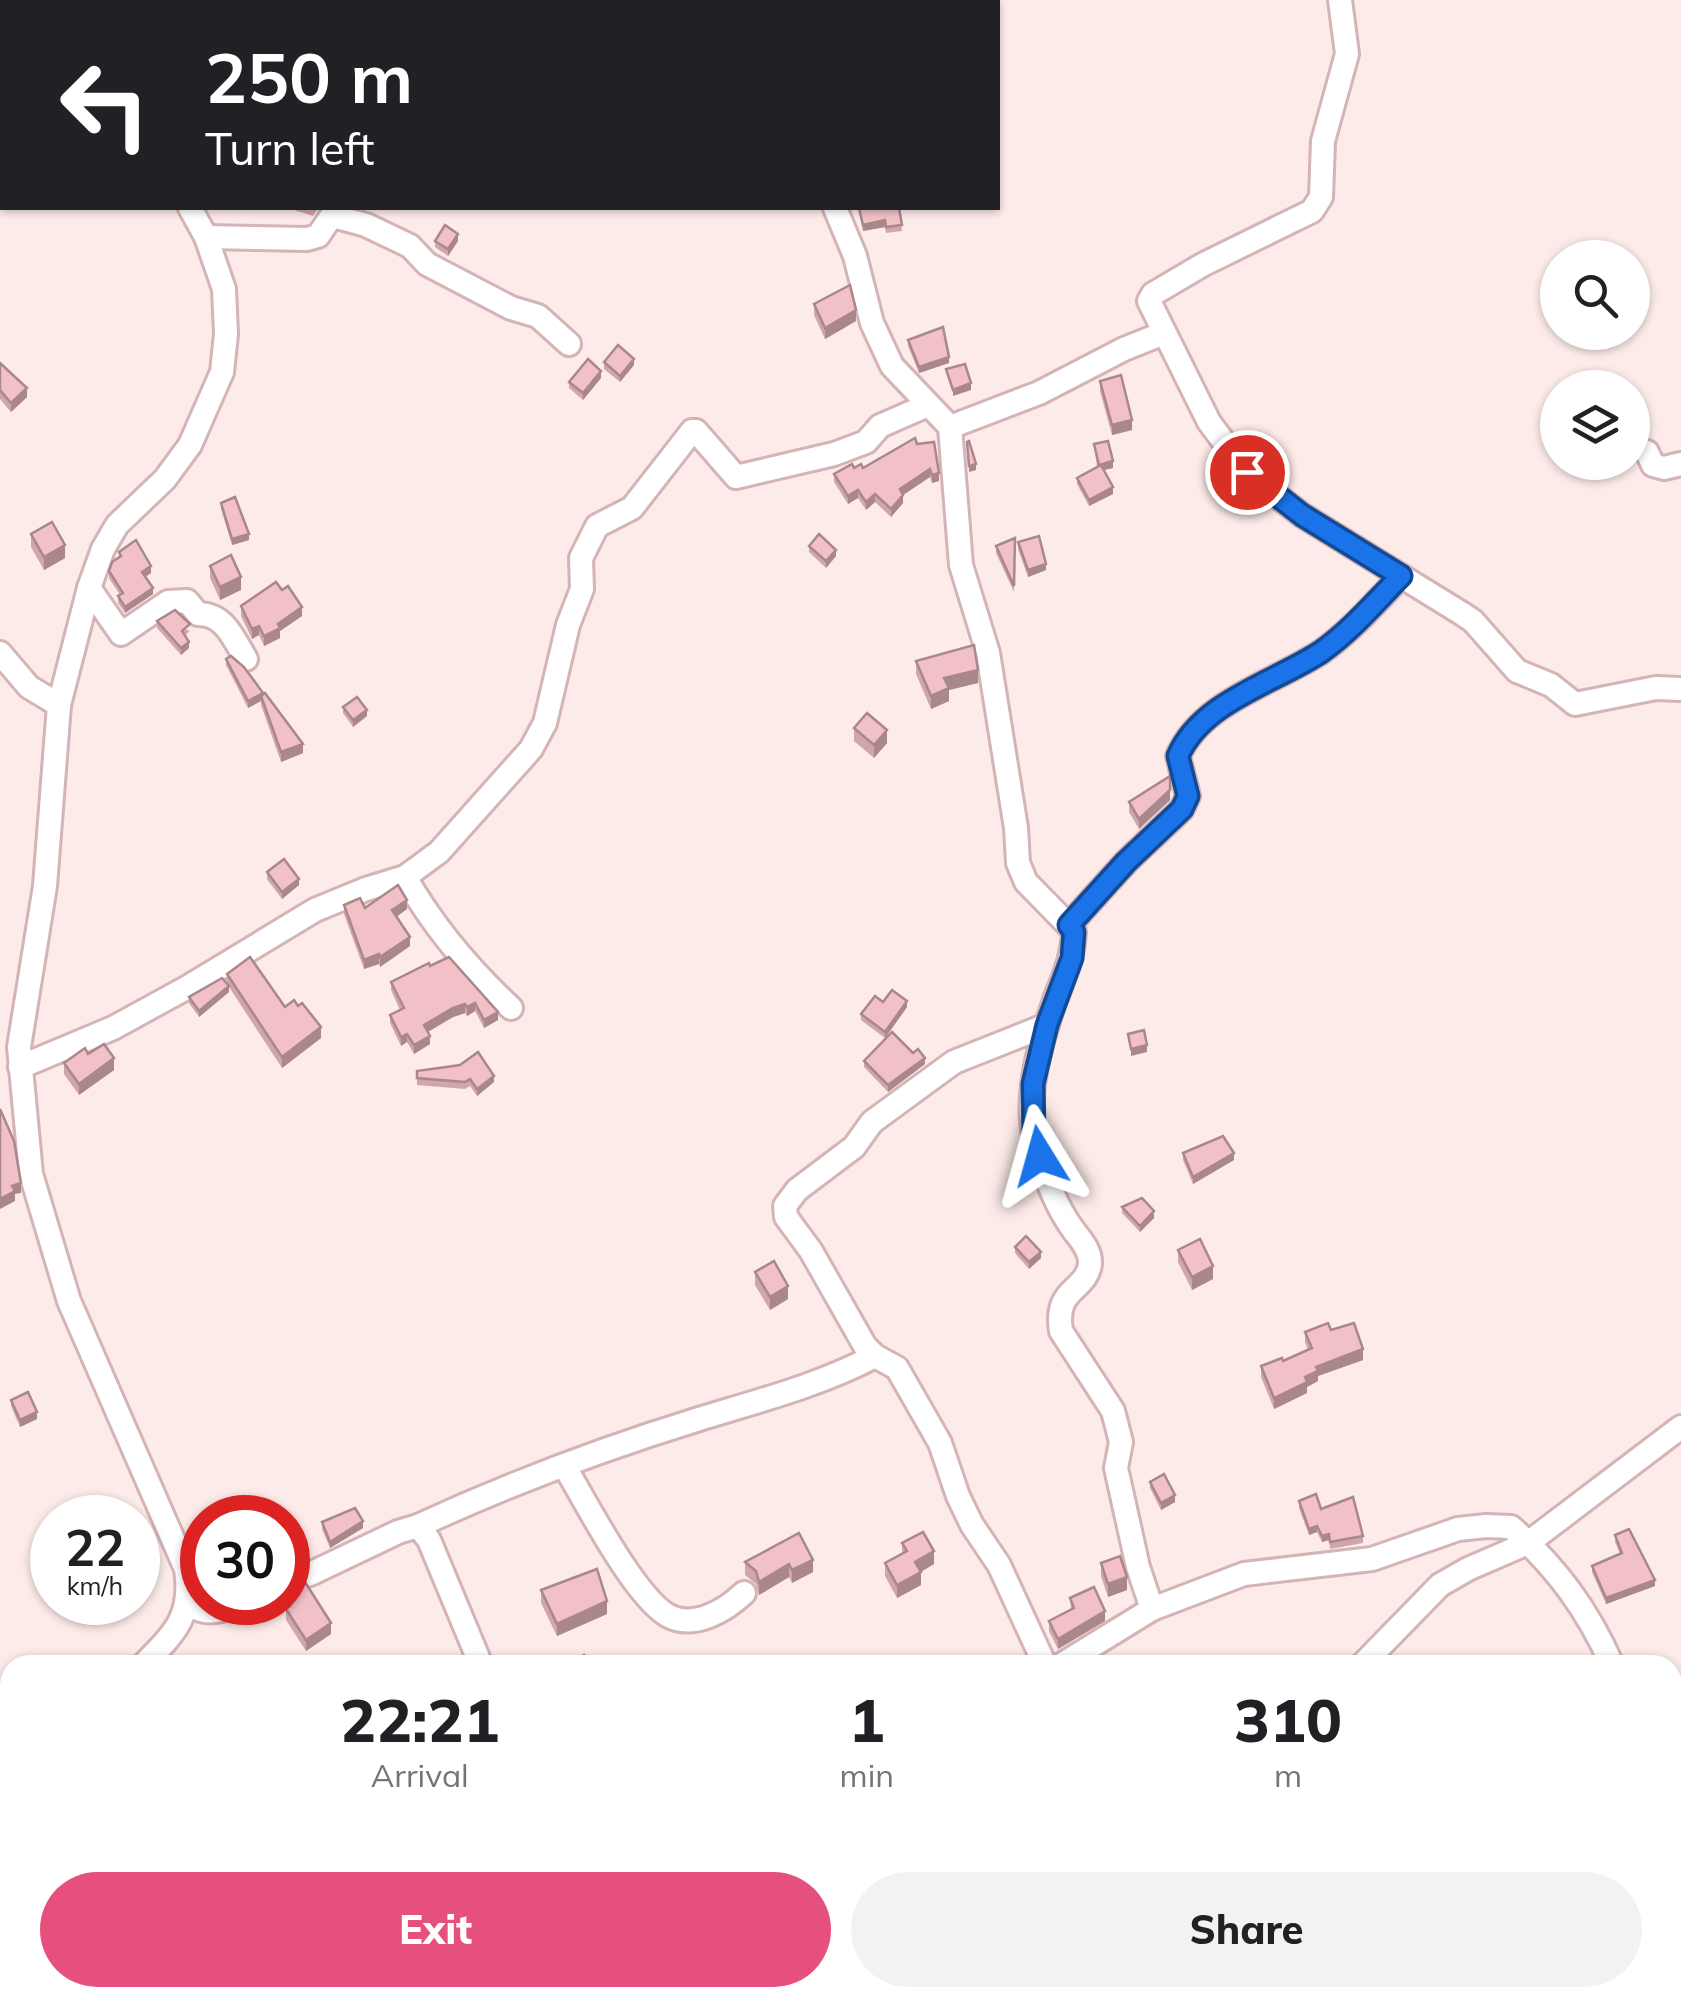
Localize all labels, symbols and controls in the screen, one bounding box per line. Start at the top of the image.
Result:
text: 250 m [205,33,413,121]
icon: left [40,40,170,170]
text: Turn left [205,120,374,176]
map controls [1540,240,1650,480]
button: search [1540,240,1650,350]
button: layers [1540,370,1650,480]
pin [1205,430,1290,515]
icon: arrive [1220,445,1275,500]
position arrow [988,1104,1092,1208]
speed limit sign: 30 [180,1495,310,1625]
text: 22 [65,1516,125,1579]
text: km/h [67,1570,123,1601]
text: 22:21 [340,1682,500,1757]
text: 1 [849,1682,885,1757]
text: 310 [1234,1682,1342,1757]
text: Arrival [371,1755,469,1795]
text: min [840,1755,894,1795]
text: m [1274,1755,1302,1795]
button: Exit [40,1872,831,1987]
button: Share [851,1872,1642,1987]

